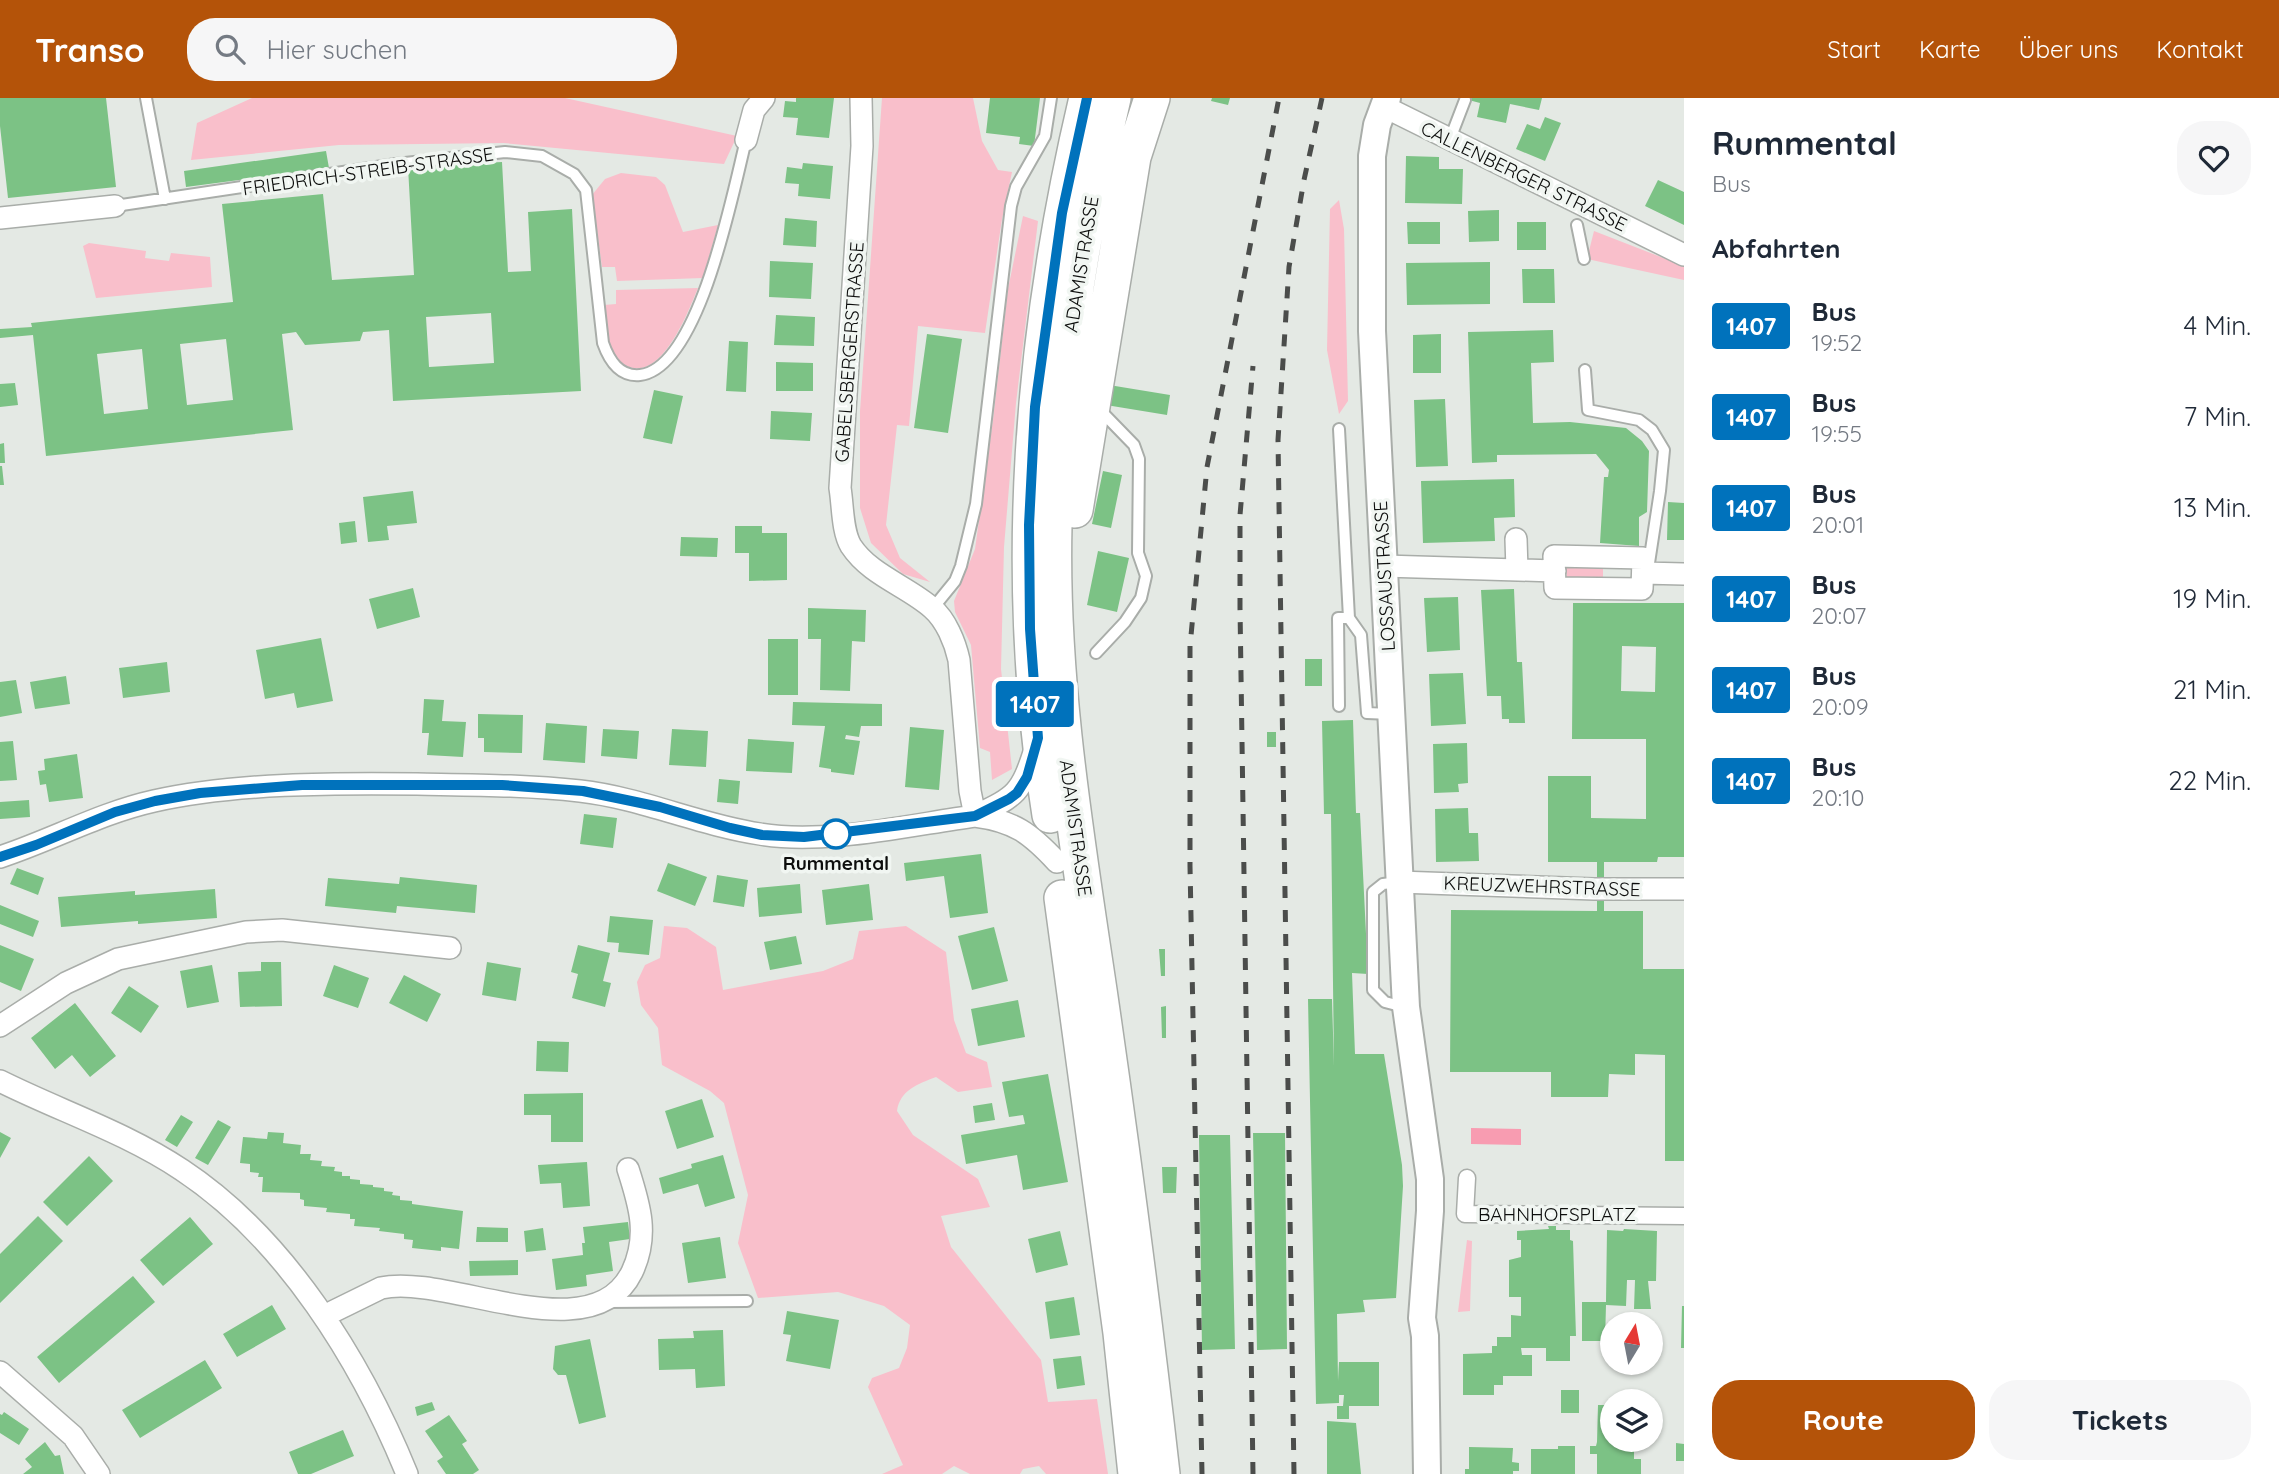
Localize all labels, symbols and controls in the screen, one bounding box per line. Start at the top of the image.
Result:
search box [187,18,677,81]
text: Transo [35,29,145,70]
icon: search [211,30,249,68]
text: Hier suchen [267,33,408,66]
text: Start [1827,34,1881,64]
text: Karte [1919,34,1980,64]
text: Über uns [2018,34,2118,64]
text: Kontakt [2156,34,2244,64]
street label: CALLENBERGER STRASSE [1417,116,1631,236]
button: heart [2177,121,2251,195]
text: Rummental [1712,122,1897,163]
street label: FRIEDRICH-STREIB-STRASSE [241,141,495,201]
text: Bus [1712,169,1751,198]
street label: ADAMISTRASSE [1058,194,1104,334]
text: Abfahrten [1712,232,1841,265]
street label: GABELSBERGERSTRASSE [829,241,869,463]
text: Bus [1811,295,1856,328]
text: 4 Min. [2183,309,2251,342]
text: 1407 [1726,311,1776,341]
text: 19:52 [1811,328,1862,357]
text: Bus [1811,386,1856,419]
text: 7 Min. [2184,400,2251,433]
text: 1407 [1726,402,1776,432]
text: 19:55 [1811,419,1862,448]
text: Bus [1811,477,1856,510]
text: 13 Min. [2174,491,2251,524]
text: 1407 [1726,493,1776,523]
street label: LOSSAUSTRASSE [1368,500,1400,652]
text: 20:01 [1811,510,1864,539]
text: Bus [1811,568,1856,601]
text: 19 Min. [2173,582,2251,615]
text: 1407 [1726,584,1776,614]
text: 20:07 [1811,601,1866,630]
text: Bus [1811,659,1856,692]
text: 21 Min. [2173,673,2251,706]
text: 1407 [1726,675,1776,705]
line badge: 1407 [986,681,1084,727]
text: 1407 [1010,689,1060,719]
text: 20:09 [1811,692,1869,721]
text: Bus [1811,750,1856,783]
street label: ADAMISTRASSE [1055,758,1097,898]
text: 22 Min. [2168,764,2251,797]
text: 1407 [1726,766,1776,796]
text: 20:10 [1811,783,1864,812]
marker: Rummental [821,819,851,849]
place label: Rummental [783,851,889,875]
street label: KREUZWEHRSTRASSE [1443,871,1641,901]
street label: BAHNHOFSPLATZ [1478,1202,1636,1226]
north arrow [1600,1312,1662,1376]
map controls [1600,1312,1663,1452]
button: Route [1712,1380,1975,1460]
button: Tickets [1989,1380,2251,1460]
button: layers [1600,1389,1663,1452]

